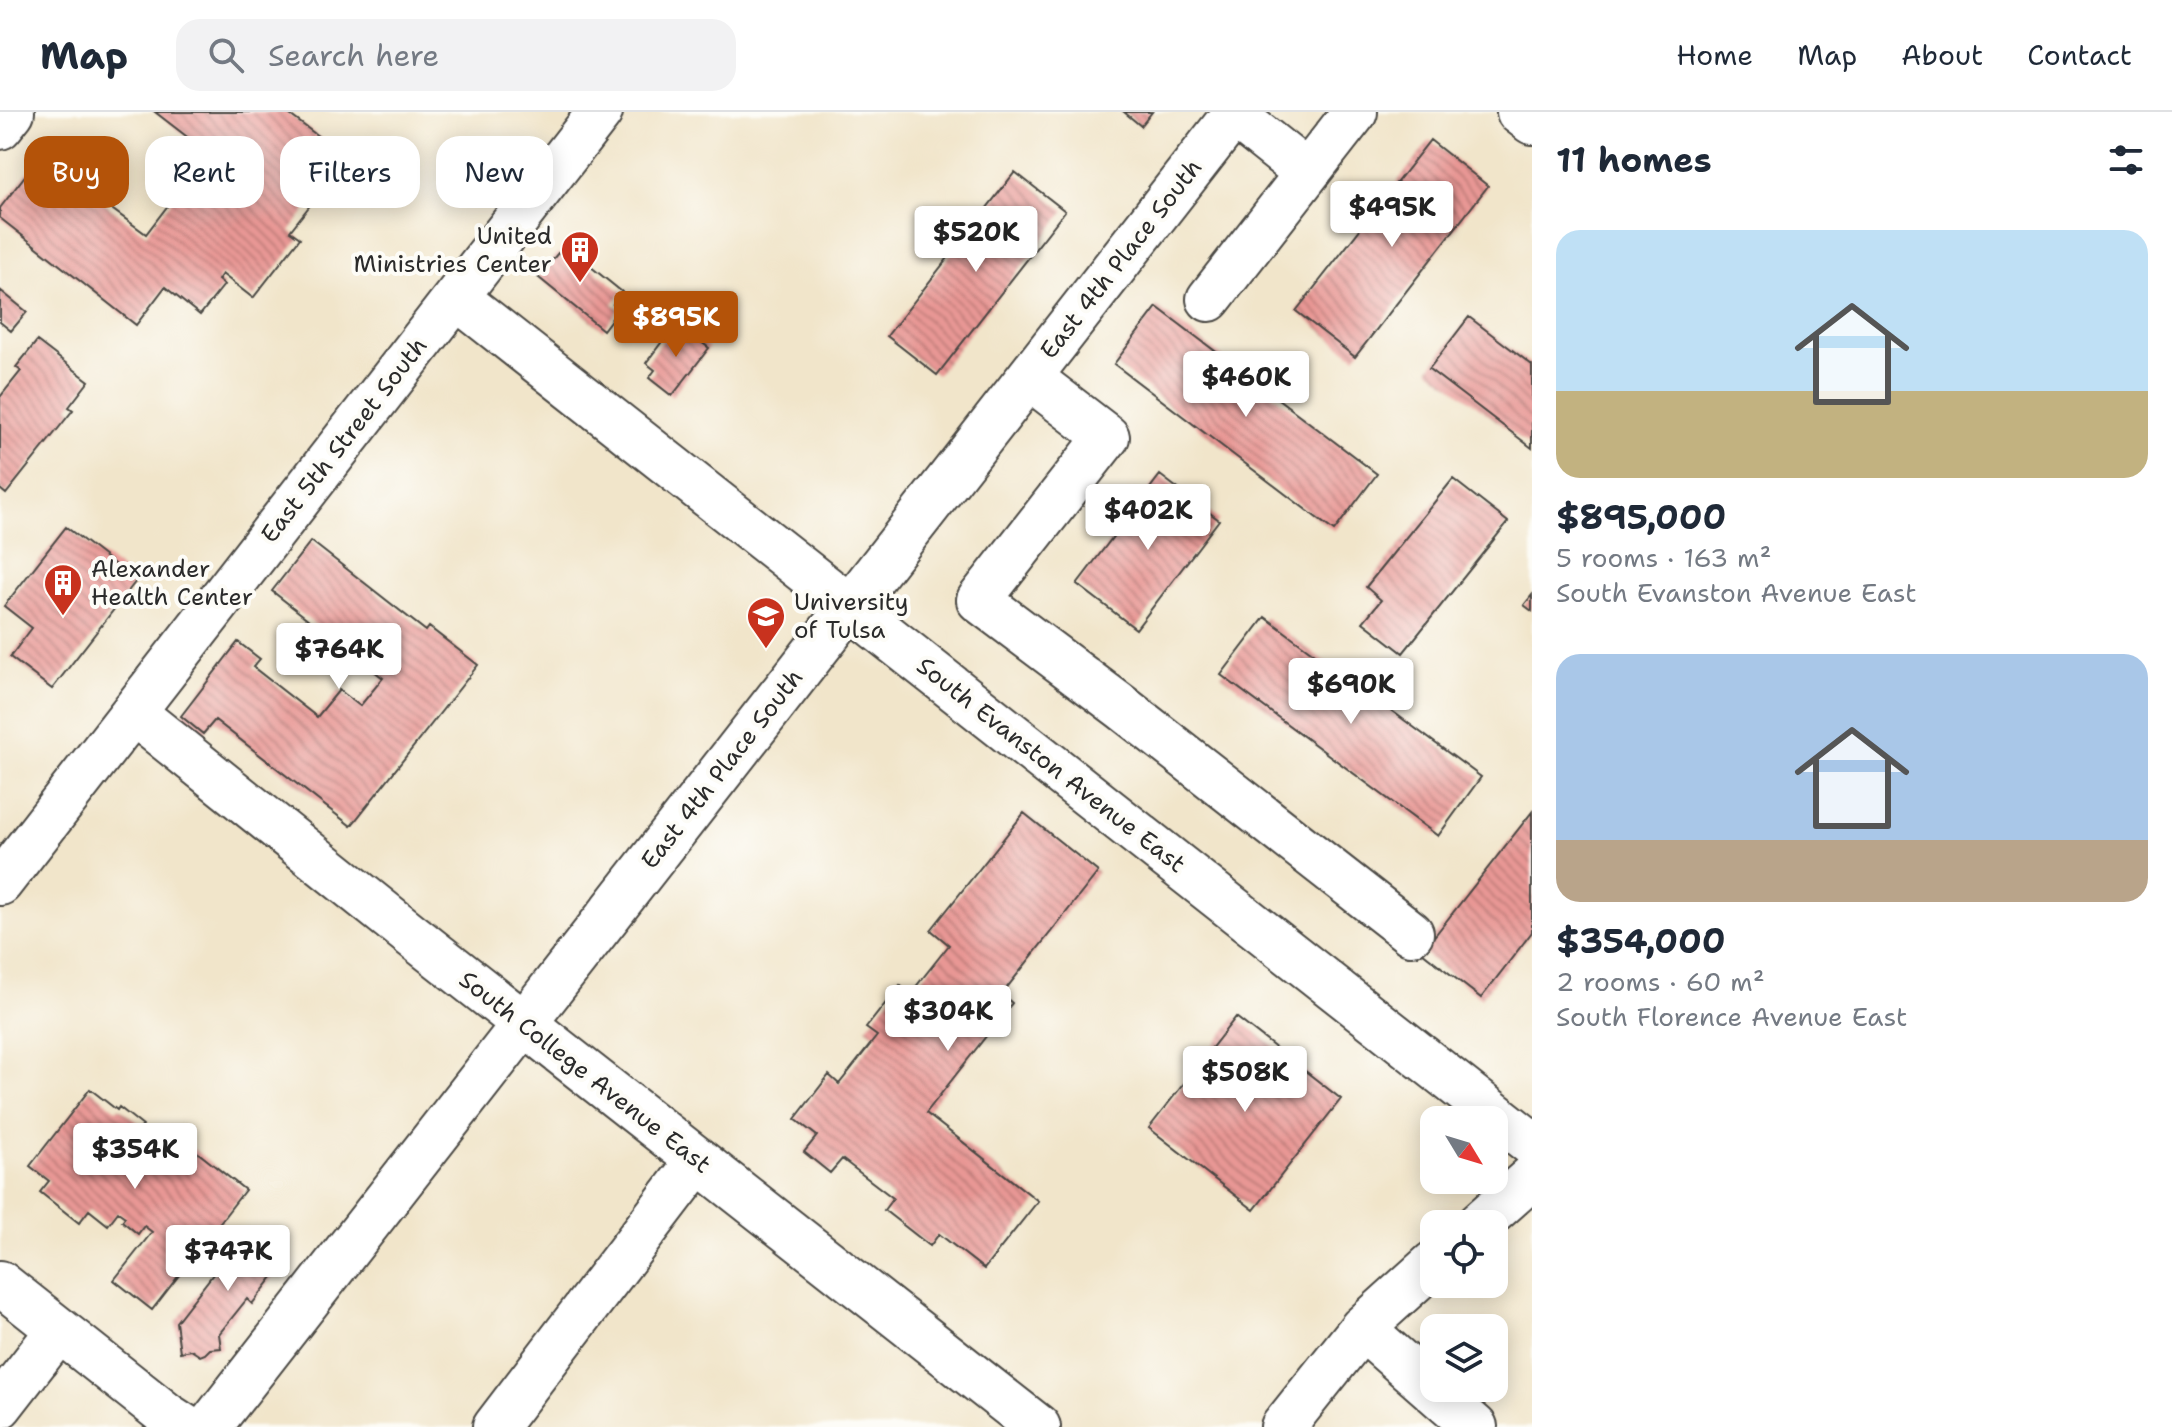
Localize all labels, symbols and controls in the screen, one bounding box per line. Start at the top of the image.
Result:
search box [176,19,736,91]
text: Map [40,30,128,81]
icon: search [204,33,248,77]
text: Search here [268,35,439,76]
text: Home [1676,36,1753,74]
text: Map [1797,36,1857,74]
text: About [1901,36,1983,74]
text: Contact [2027,36,2132,74]
chip: Buy [24,136,129,208]
chip: Rent [145,136,264,208]
chip: Filters [280,136,420,208]
chip: New [436,136,553,208]
text: 11 homes [1556,137,1712,183]
icon: filters [2104,138,2148,182]
street label: East 4th Place South [1033,153,1209,365]
pin: $495K [1336,181,1448,249]
text: $495K [1348,189,1436,224]
pin: $520K [920,206,1032,274]
text: $520K [932,214,1020,249]
place label: United Ministries Center [354,220,552,280]
building icon: United Ministries Center [559,229,601,284]
icon: home [1780,282,1924,426]
pin: $895K [620,291,732,359]
text: $895K [632,299,720,334]
street label: East 5th Street South [254,331,434,549]
pin: $460K [1190,351,1302,419]
text: $460K [1201,359,1291,394]
pin: $402K [1092,484,1204,552]
text: $402K [1103,492,1193,527]
text: $895,000 [1556,494,1726,540]
text: 5 rooms · 163 m² [1556,540,1771,575]
place label: Alexander Health Center [91,553,253,613]
building icon: Alexander Health Center [42,562,84,617]
text: South Evanston Avenue East [1556,575,1917,610]
place label: University of Tulsa [794,586,909,646]
school or university icon: University of Tulsa [745,595,787,650]
pin: $764K [283,623,395,691]
text: $764K [294,631,384,666]
street label: South Evanston Avenue East [910,650,1192,880]
pin: $690K [1295,658,1407,726]
street label: East 4th Place South [634,663,810,875]
text: $690K [1307,666,1395,701]
icon: home [1780,706,1924,850]
text: $354,000 [1556,918,1725,964]
street label: South College Avenue East [453,964,717,1180]
text: 2 rooms · 60 m² [1556,964,1765,999]
pin: $304K [892,985,1004,1053]
text: $304K [903,993,993,1028]
text: South Florence Avenue East [1556,999,1907,1034]
pin: $508K [1189,1046,1301,1114]
text: $508K [1201,1054,1289,1089]
north arrow [1420,1106,1508,1194]
map controls [1420,1106,1508,1402]
pin: $354K [79,1123,191,1191]
text: $354K [91,1131,179,1166]
button: locate [1420,1210,1508,1298]
pin: $747K [172,1225,284,1293]
text: $747K [184,1233,272,1268]
button: layers [1420,1314,1508,1402]

